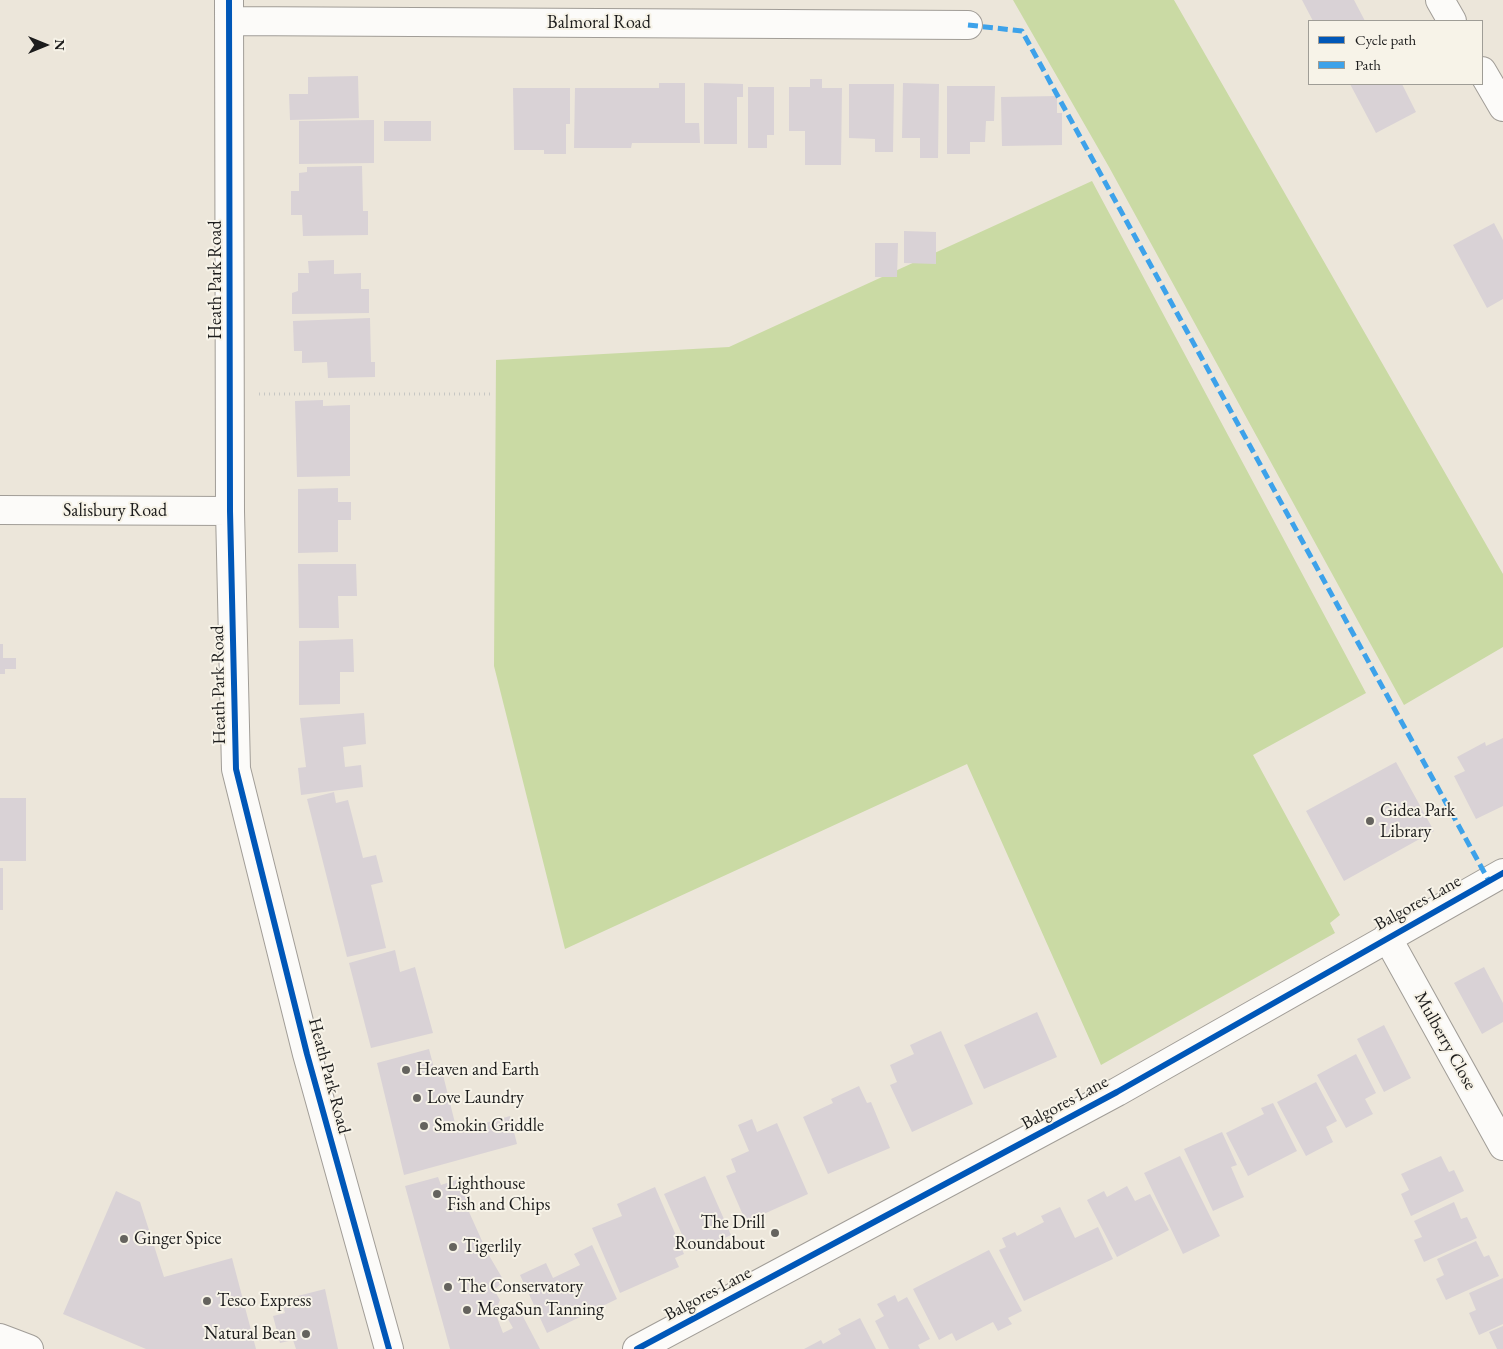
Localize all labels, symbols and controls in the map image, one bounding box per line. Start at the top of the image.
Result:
street label: Balmoral Road [547,12,651,34]
north arrow [20,20,70,70]
legend [1308,20,1483,85]
text: Cycle path [1355,30,1416,49]
text: N [51,39,69,51]
text: Path [1355,55,1381,74]
street label: Heath Park Road [205,220,227,340]
street label: Salisbury Road [63,500,167,522]
street label: Heath Park Road [207,625,231,745]
place label: Gidea Park Library [1380,800,1455,842]
marker: Gidea Park Library [1364,815,1376,827]
street label: Balgores Lane [1371,870,1465,936]
street label: Mulberry Close [1409,988,1481,1094]
street label: Heath Park Road [303,1016,355,1136]
place label: Heaven and Earth [416,1059,539,1081]
marker: Heaven and Earth [400,1064,412,1076]
street label: Balgores Lane [1018,1071,1112,1135]
place label: Love Laundry [427,1087,524,1109]
marker: Love Laundry [411,1092,423,1104]
place label: Smokin Griddle [434,1115,544,1137]
marker: Smokin Griddle [418,1120,430,1132]
place label: Lighthouse Fish and Chips [447,1173,550,1216]
marker: Lighthouse Fish and Chips [431,1188,443,1200]
place label: The Drill Roundabout [675,1212,765,1254]
marker: The Drill Roundabout [769,1227,781,1239]
place label: Ginger Spice [134,1228,222,1250]
marker: Ginger Spice [118,1233,130,1245]
place label: Tigerlily [463,1236,521,1258]
marker: Tigerlily [447,1241,459,1253]
street label: Balgores Lane [661,1262,755,1326]
place label: The Conservatory [458,1276,583,1298]
marker: The Conservatory [442,1281,454,1293]
place label: Tesco Express [217,1290,311,1312]
marker: Tesco Express [201,1295,213,1307]
place label: MegaSun Tanning [477,1299,604,1321]
marker: MegaSun Tanning [461,1304,473,1316]
place label: Natural Bean [204,1323,296,1345]
marker: Natural Bean [300,1328,312,1340]

